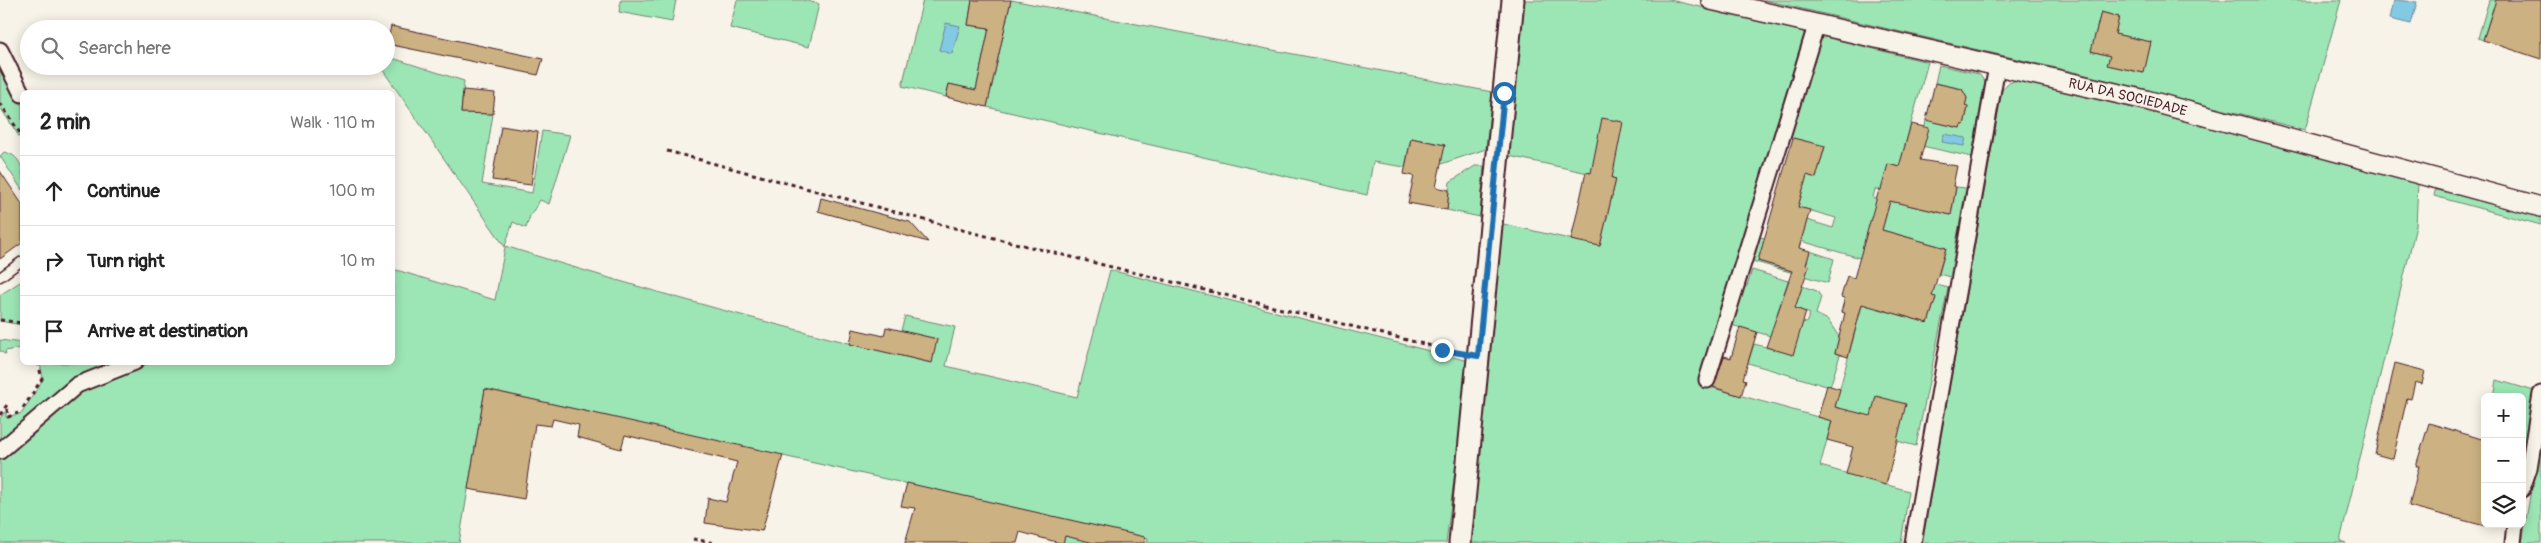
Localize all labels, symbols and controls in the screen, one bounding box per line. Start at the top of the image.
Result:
search box [20,20,395,75]
icon: search [38,34,66,62]
text: Search here [78,36,171,60]
street label: RUA DA SOCIEDADE [2067,74,2189,119]
route start [1493,82,1516,105]
text: 2 min [40,109,90,136]
text: Walk · 110 m [290,113,375,133]
icon: ahead [40,177,68,205]
text: Continue [87,179,160,203]
text: 100 m [329,181,375,201]
icon: right [40,247,68,275]
text: Turn right [87,249,165,273]
text: 10 m [340,251,375,271]
icon: arrive [40,317,68,345]
text: Arrive at destination [87,319,248,343]
route end [1431,339,1454,362]
map controls [2481,393,2526,528]
button: + [2481,393,2526,438]
button: − [2481,438,2526,483]
button: layers [2481,483,2526,528]

